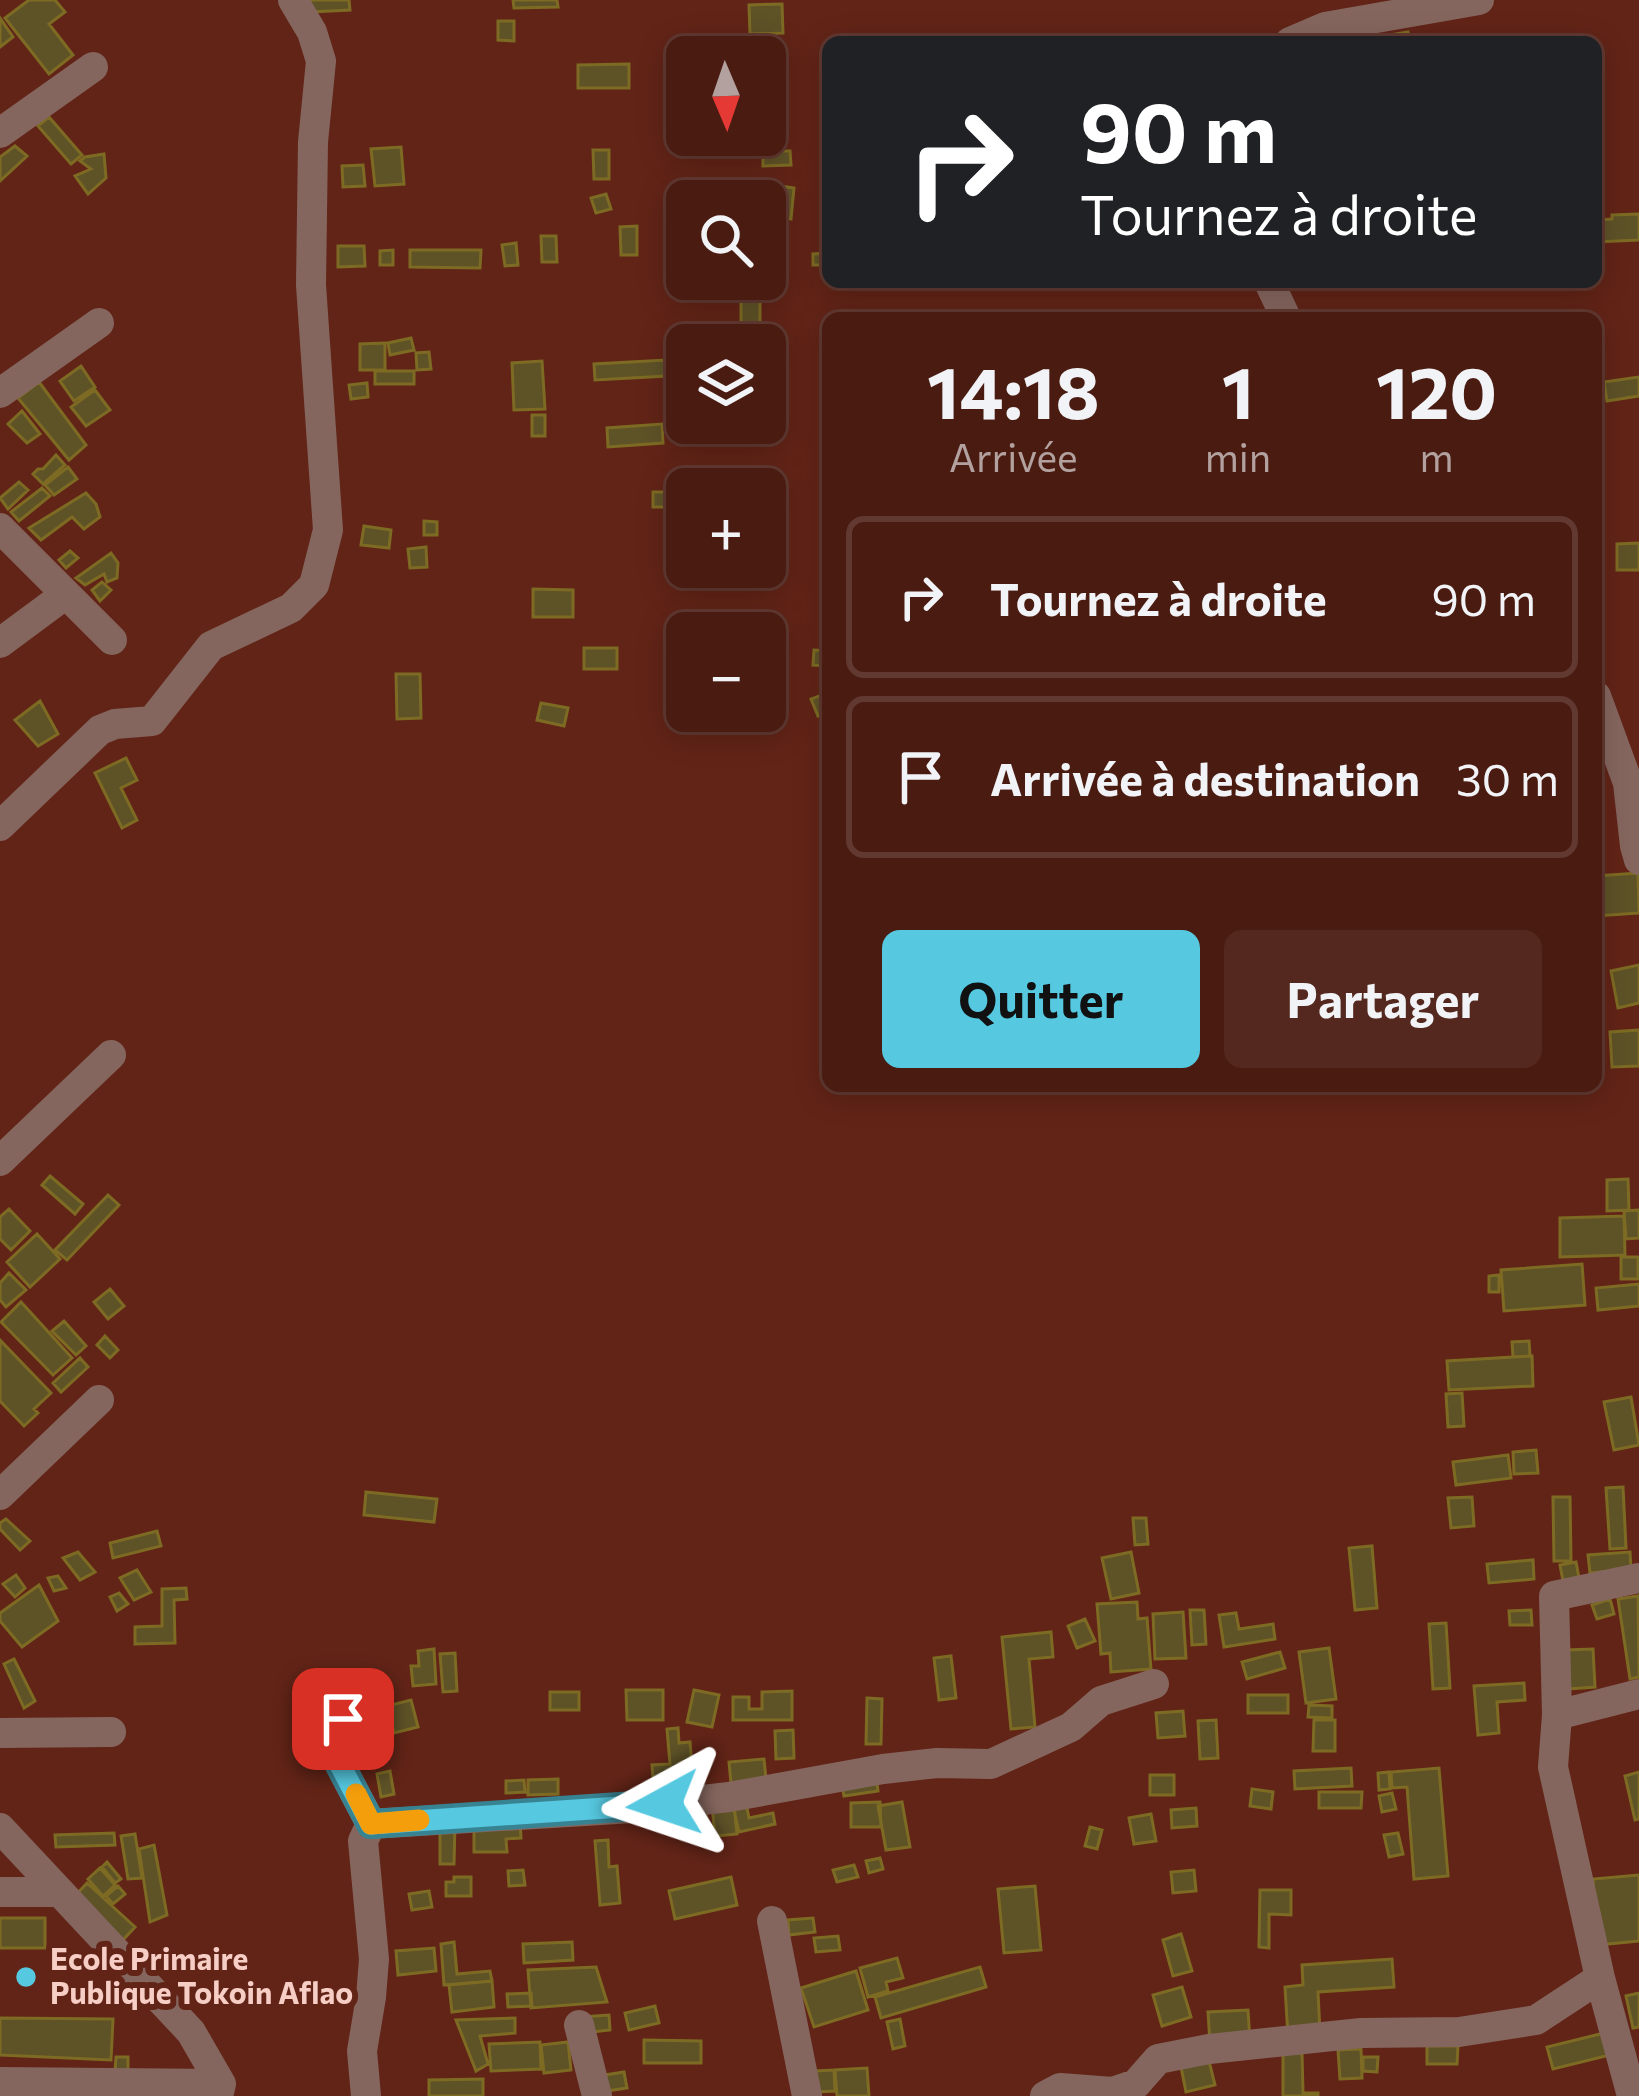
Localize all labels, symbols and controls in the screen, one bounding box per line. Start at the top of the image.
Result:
north arrow [666,36,786,156]
map controls [666,36,786,732]
text: 90 m [1080,78,1277,180]
icon: right [882,84,1038,240]
button: search [666,180,786,300]
text: Tournez à droite [1080,180,1478,246]
button: layers [666,324,786,444]
text: 14:18 [927,346,1100,434]
text: 1 [1222,346,1254,434]
text: 120 [1376,346,1497,434]
text: Arrivée [949,432,1078,480]
text: min [1205,432,1271,480]
text: m [1420,432,1454,480]
button: + [666,468,786,588]
icon: right [888,564,954,630]
text: Tournez à droite [990,570,1327,625]
text: 90 m [1431,570,1536,625]
button: − [666,612,786,732]
icon: arrive [888,744,954,810]
text: Arrivée à destination [990,750,1420,805]
text: 30 m [1456,750,1559,805]
button: Quitter [882,930,1200,1068]
button: Partager [1224,930,1542,1068]
pin [292,1668,394,1770]
icon: arrive [310,1686,376,1752]
position arrow [601,1741,727,1867]
place label: Ecole Primaire Publique Tokoin Aflao [50,1939,353,2010]
marker: Ecole Primaire Publique Tokoin Aflao [13,1964,39,1990]

